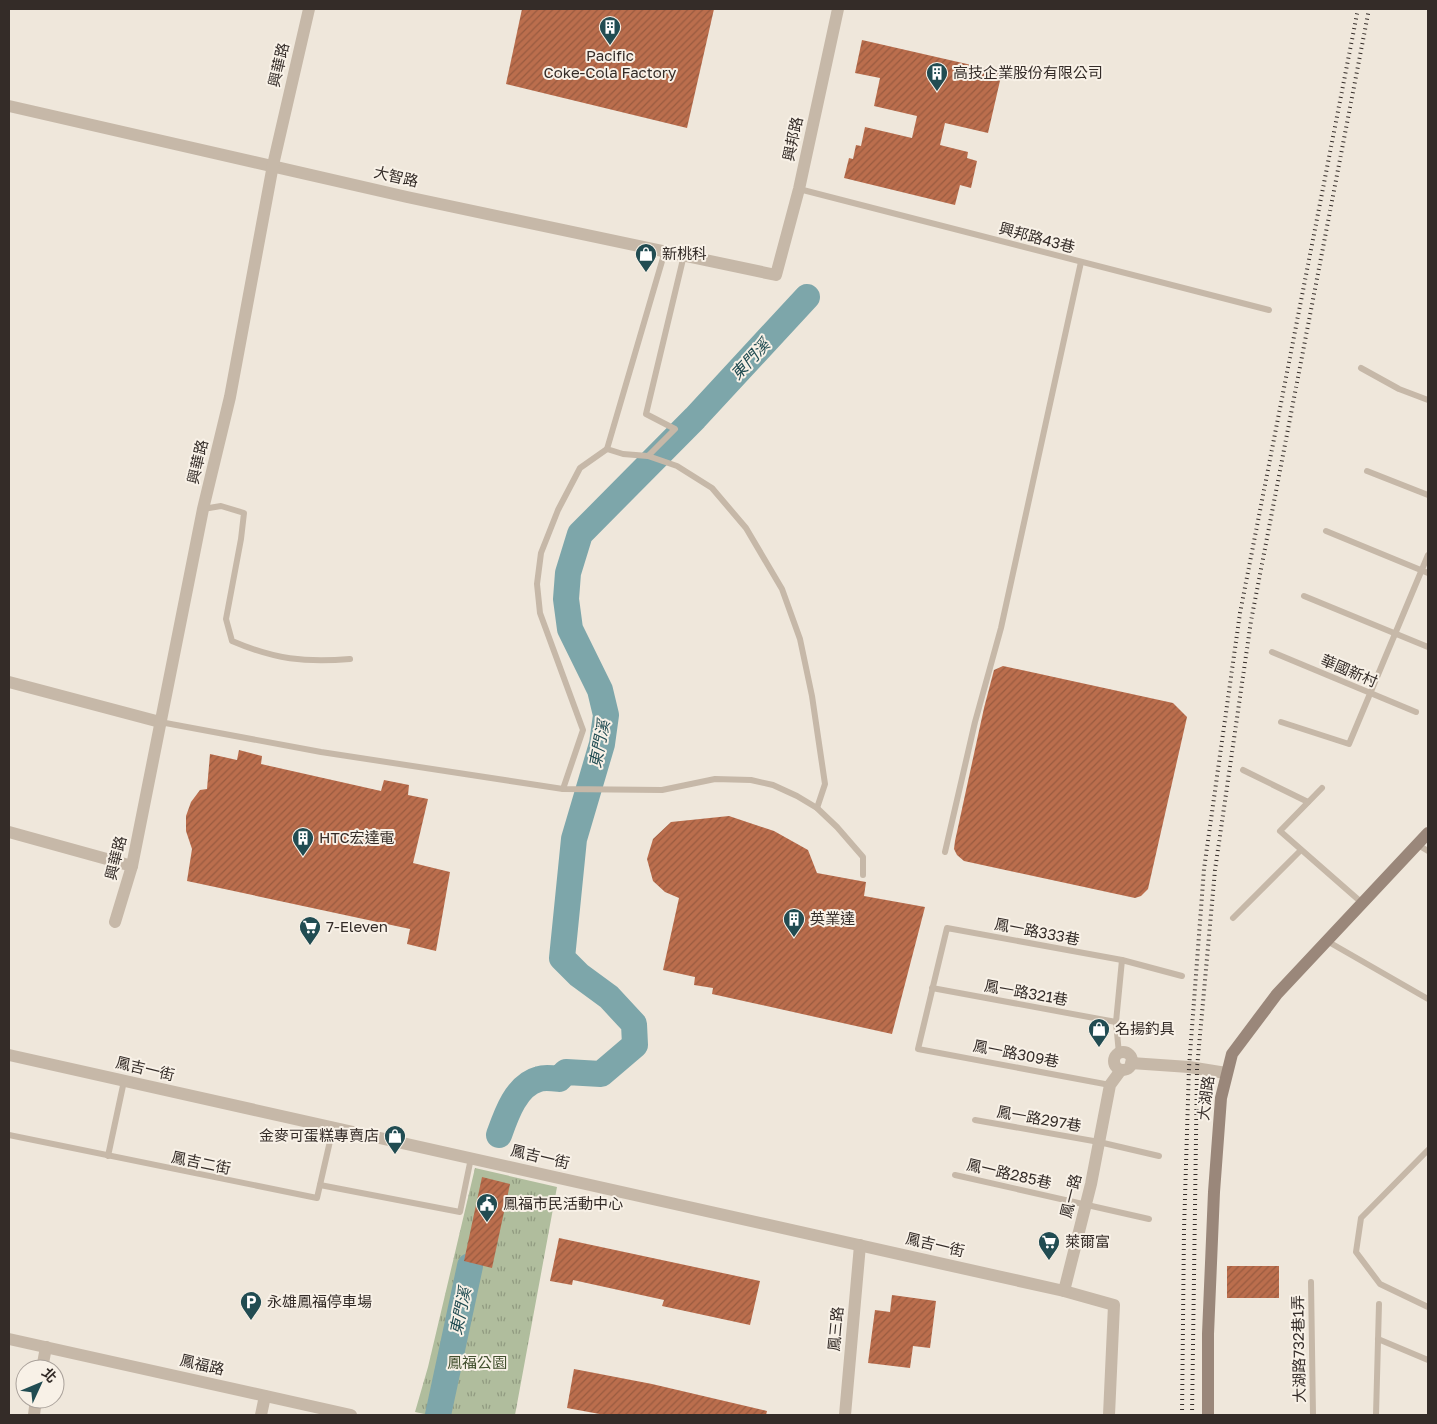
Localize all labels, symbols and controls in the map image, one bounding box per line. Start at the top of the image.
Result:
building icon: Pacific Coke-Cola Factory [598,15,622,46]
street label: 興華路 [264,41,292,89]
place label: Pacific Coke-Cola Factory [544,46,677,81]
building icon: 高技企業股份有限公司 [925,61,949,92]
place label: 高技企業股份有限公司 [953,63,1103,81]
street label: 興邦路 [779,115,806,163]
street label: 大智路 [372,162,420,190]
street label: 興邦路43巷 [997,218,1077,256]
shop icon: 新桃科 [634,242,658,273]
place label: 新桃科 [662,244,707,262]
water label: 東門溪 [726,333,775,383]
street label: 興華路 [183,438,211,486]
street label: 華國新村 [1318,650,1381,690]
water label: 東門溪 [585,717,614,769]
building icon: HTC宏達電 [291,826,315,857]
place label: HTC宏達電 [319,828,395,846]
street label: 興華路 [101,834,129,882]
building icon: 英業達 [782,907,806,938]
place label: 英業達 [810,909,855,927]
street label: 鳳一路333巷 [993,914,1081,948]
supermarket icon: 7-Eleven [298,915,322,946]
place label: 7-Eleven [326,917,388,935]
street label: 鳳一路321巷 [983,976,1069,1008]
shop icon: 名揚釣具 [1087,1017,1111,1048]
place label: 名揚釣具 [1115,1019,1175,1037]
street label: 鳳一路309巷 [972,1036,1061,1070]
street label: 鳳吉一街 [114,1053,176,1084]
street label: 大湖路 [1193,1074,1217,1121]
street label: 鳳一路297巷 [995,1102,1083,1134]
shop icon: 金麥可蛋糕專賣店 [383,1124,407,1155]
place label: 金麥可蛋糕專賣店 [259,1126,379,1144]
street label: 鳳吉一街 [509,1141,571,1172]
street label: 鳳吉二街 [170,1147,232,1177]
street label: 鳳一路285巷 [965,1155,1053,1192]
street label: 鳳一路 [1056,1172,1084,1220]
public building icon: 鳳福市民活動中心 [475,1192,499,1223]
place label: 鳳福市民活動中心 [503,1194,623,1212]
street label: 鳳吉一街 [904,1229,966,1260]
supermarket icon: 萊爾富 [1037,1230,1061,1261]
place label: 萊爾富 [1065,1232,1110,1250]
water label: 東門溪 [445,1283,475,1337]
parking icon: 永雄鳳福停車場 [239,1290,263,1321]
place label: 永雄鳳福停車場 [267,1292,372,1310]
street label: 大湖路732巷1弄 [1288,1295,1308,1403]
street label: 鳳三路 [824,1306,846,1352]
street label: 鳳福路 [178,1350,226,1378]
park label: 鳳福公園 [447,1353,507,1371]
north arrow [15,1359,65,1409]
text: 北 [39,1364,61,1386]

